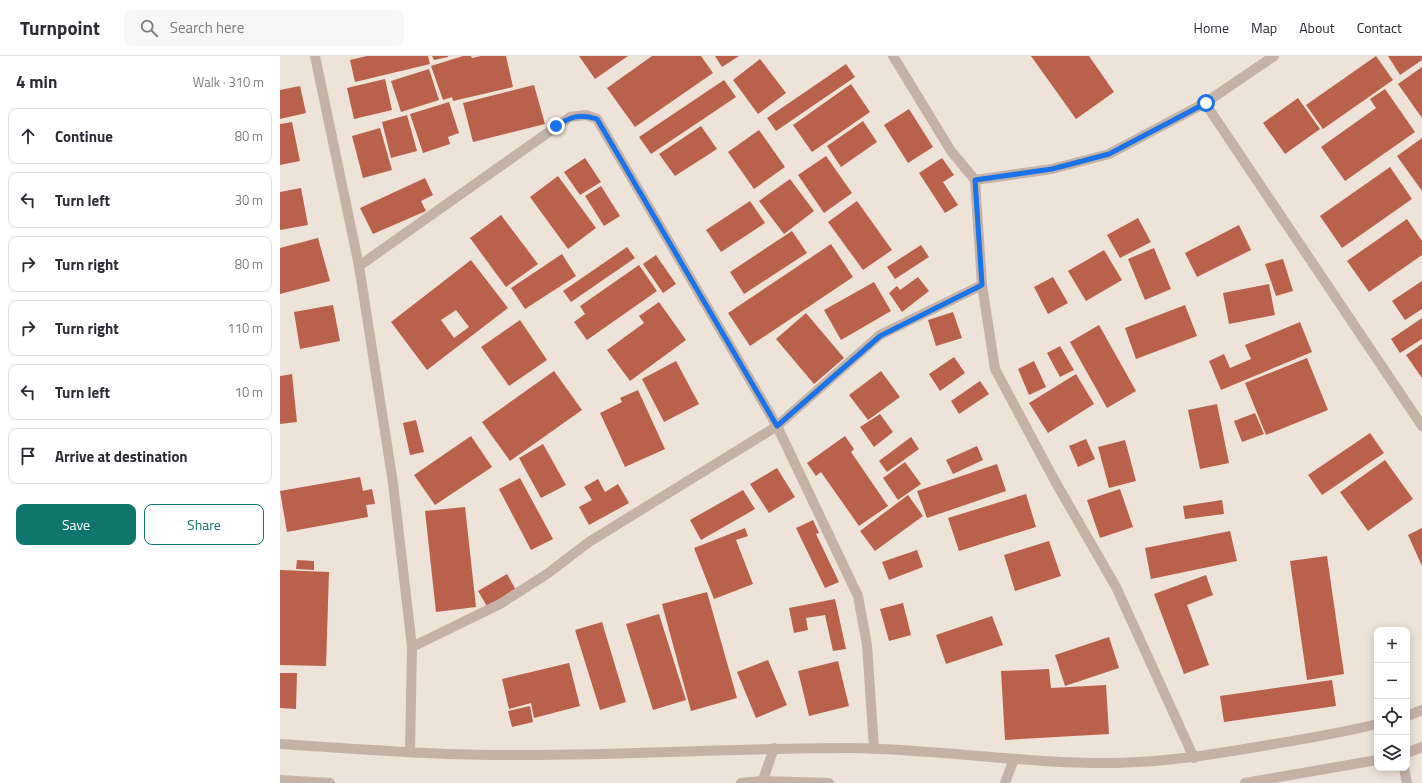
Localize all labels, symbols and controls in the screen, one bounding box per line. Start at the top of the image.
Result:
search box [124,10,404,46]
text: Turnpoint [20,13,100,42]
text: Search here [170,16,244,39]
icon: search [138,17,160,39]
text: Home [1194,17,1229,38]
text: Map [1251,17,1277,38]
text: About [1299,17,1335,38]
text: Contact [1357,17,1402,38]
text: 4 min [16,69,57,95]
text: Walk · 310 m [193,72,264,92]
route start [1197,94,1215,112]
route end [547,117,565,135]
icon: ahead [17,125,39,147]
text: Continue [55,125,113,148]
text: 80 m [235,126,263,146]
icon: left [17,189,39,211]
text: Turn left [55,189,110,212]
text: 30 m [235,190,263,210]
icon: right [17,253,39,275]
text: Turn right [55,253,119,276]
text: 80 m [235,254,263,274]
icon: right [17,317,39,339]
text: Turn right [55,317,119,340]
text: 110 m [227,318,263,338]
icon: left [17,381,39,403]
text: Turn left [55,381,110,404]
text: 10 m [235,382,263,402]
icon: arrive [17,445,39,467]
text: Arrive at destination [55,445,188,468]
button: Save [16,504,136,545]
button: Share [144,504,264,545]
map controls [1374,627,1410,771]
button: + [1374,627,1410,663]
button: − [1374,663,1410,699]
button: locate [1374,699,1410,735]
button: layers [1374,735,1410,771]

